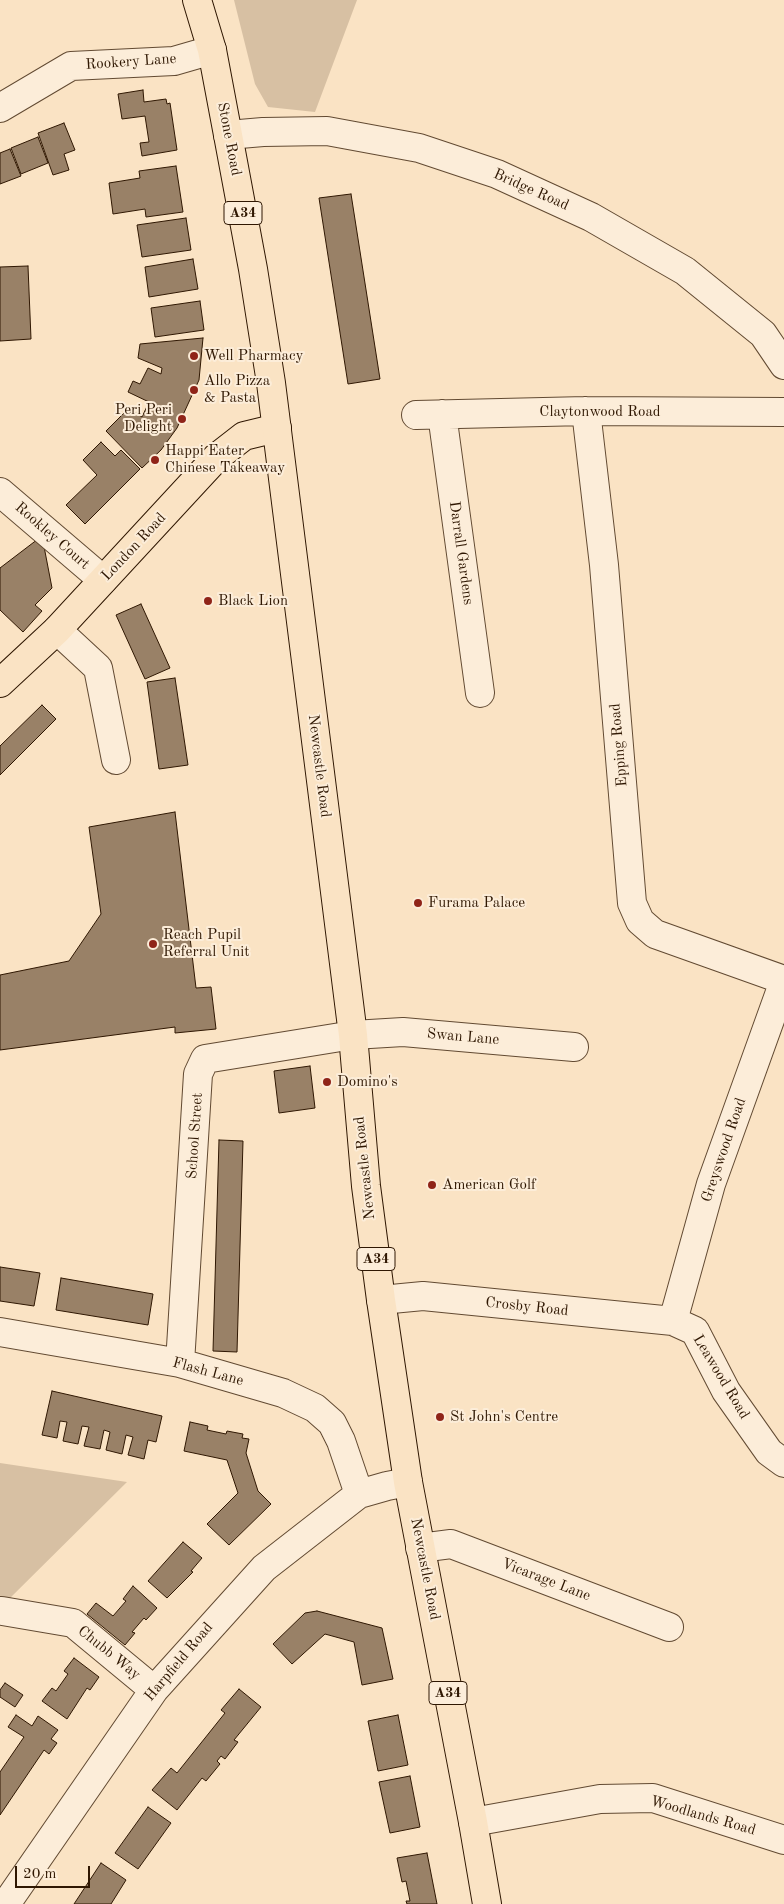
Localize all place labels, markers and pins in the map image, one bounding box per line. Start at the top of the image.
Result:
place label: Well Pharmacy [204,347,304,365]
marker: Well Pharmacy [188,350,200,362]
place label: Allo Pizza & Pasta [204,372,270,407]
marker: Allo Pizza & Pasta [188,384,200,396]
place label: Peri Peri Delight [115,401,172,436]
marker: Peri Peri Delight [176,413,188,425]
place label: Happi Eater Chinese Takeaway [165,442,285,477]
marker: Happi Eater Chinese Takeaway [149,454,161,466]
place label: Black Lion [218,592,288,610]
marker: Black Lion [202,595,214,607]
place label: Furama Palace [428,894,525,912]
marker: Furama Palace [412,897,424,909]
place label: Reach Pupil Referral Unit [163,926,250,961]
marker: Reach Pupil Referral Unit [147,938,159,950]
place label: Domino's [337,1073,398,1091]
marker: Domino's [321,1076,333,1088]
place label: American Golf [442,1176,536,1194]
marker: American Golf [426,1179,438,1191]
place label: St John's Centre [450,1408,558,1426]
marker: St John's Centre [434,1411,446,1423]

